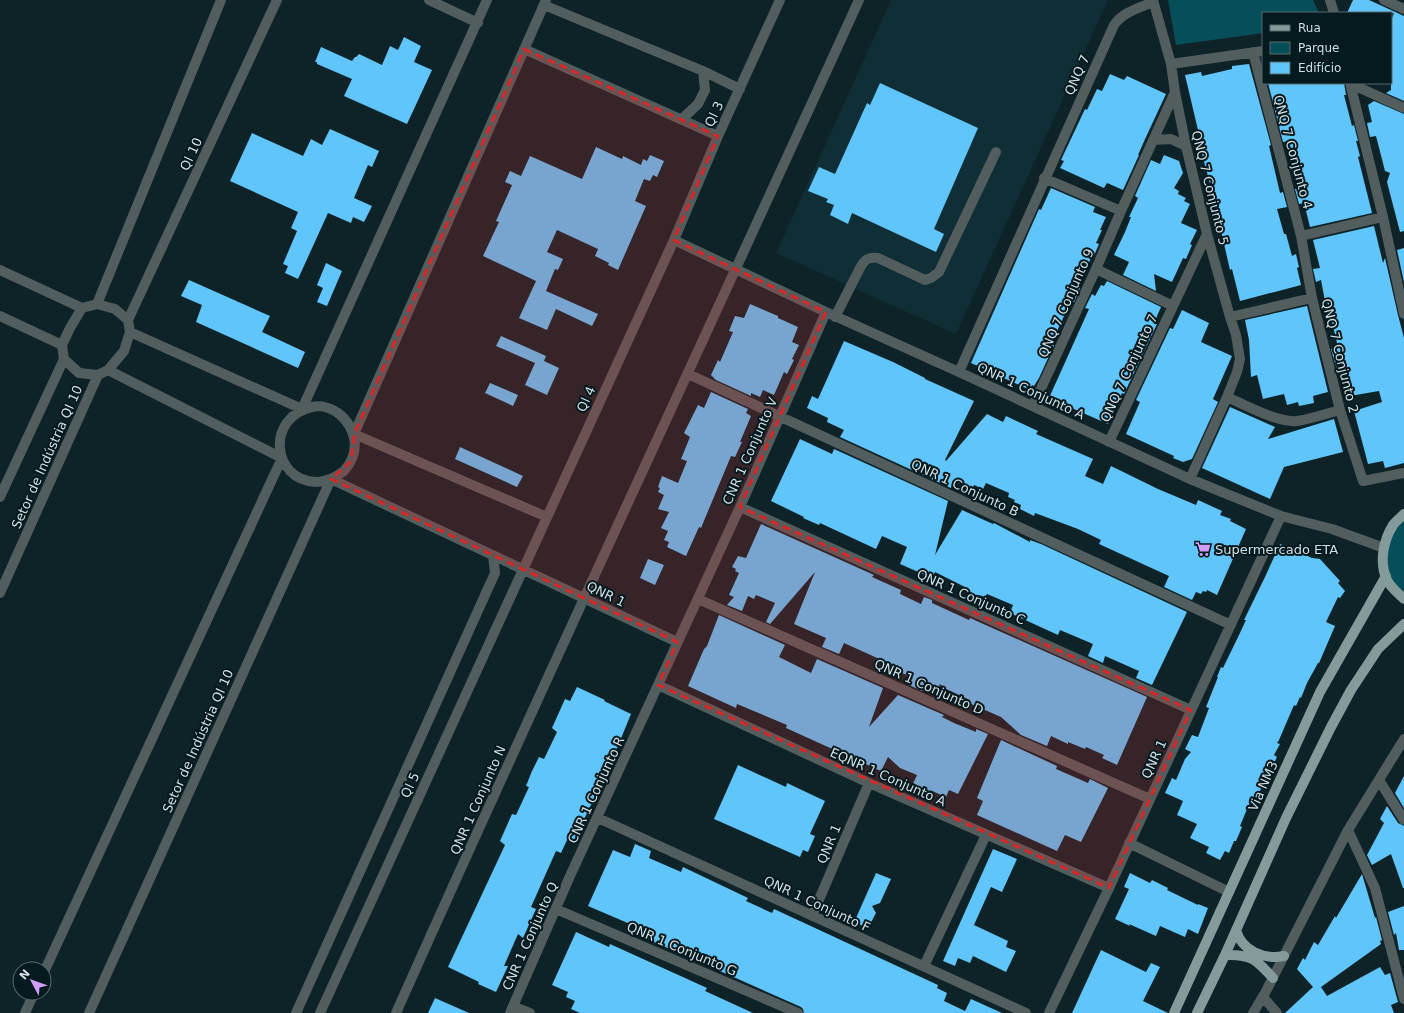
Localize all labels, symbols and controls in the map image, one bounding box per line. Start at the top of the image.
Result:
legend [1262,12,1392,84]
text: Rua [1298,21,1321,35]
text: Parque [1298,41,1339,55]
street label: QNQ 7 [1061,52,1093,98]
text: Edifício [1298,61,1341,75]
street label: QNQ 7 Conjunto 4 [1271,93,1315,211]
street label: QI 3 [702,99,726,129]
street label: QNQ 7 Conjunto 5 [1189,129,1231,247]
street label: QI 10 [177,135,205,173]
street label: QNQ 7 Conjunto 9 [1035,246,1097,360]
street label: QNQ 7 Conjunto 2 [1319,297,1361,415]
street label: QNQ 7 Conjunto 7 [1097,312,1161,424]
street label: QNR 1 Conjunto A [975,359,1087,423]
street label: Setor de Indústria QI 10 [9,383,85,531]
street label: QI 4 [574,384,598,414]
street label: CNR 1 Conjunto V [720,395,780,507]
street label: QNR 1 Conjunto B [909,456,1021,520]
supermarket icon: Supermercado ETA [1194,540,1212,558]
place label: Supermercado ETA [1215,542,1338,557]
street label: QNR 1 Conjunto C [914,566,1028,628]
street label: QNR 1 [584,578,628,610]
street label: QNR 1 Conjunto D [872,656,986,718]
street label: Setor de Indústria QI 10 [160,667,236,815]
street label: CNR 1 Conjunto R [565,734,627,846]
street label: QNR 1 [1138,737,1170,781]
street label: QNR 1 Conjunto N [447,743,509,857]
street label: EQNR 1 Conjunto A [828,745,948,809]
street label: Via NM3 [1245,758,1281,814]
street label: QI 5 [398,770,422,800]
street label: QNR 1 [814,822,844,866]
street label: QNR 1 Conjunto F [761,873,873,935]
street label: CNR 1 Conjunto Q [499,879,561,993]
street label: QNR 1 Conjunto G [625,919,739,979]
north arrow [12,961,52,1001]
text: N [17,967,33,983]

